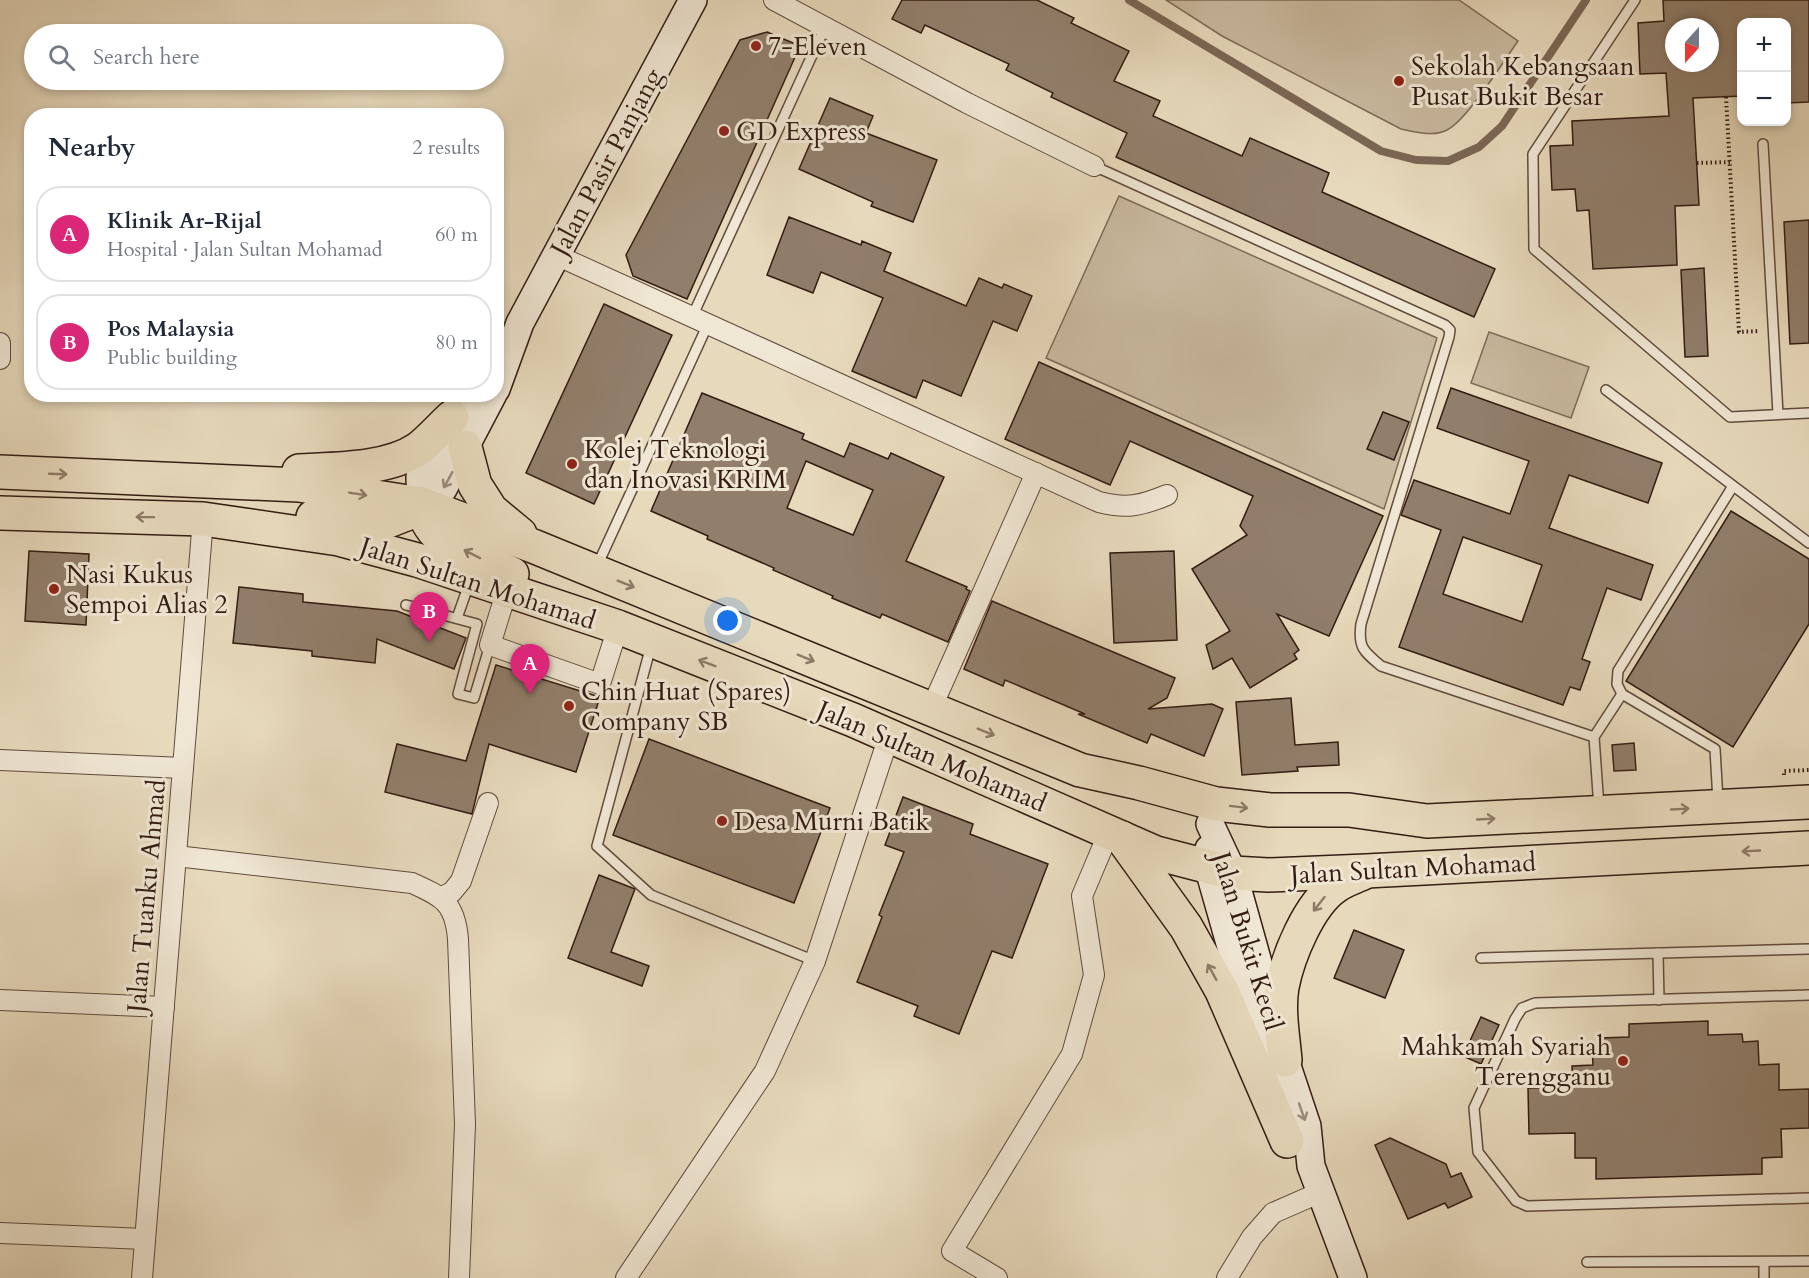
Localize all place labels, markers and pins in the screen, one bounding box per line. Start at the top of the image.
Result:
place label: 7-Eleven [768,29,867,64]
marker: 7-Eleven [749,39,763,53]
place label: Sekolah Kebangsaan Pusat Bukit Besar [1411,49,1635,114]
marker: Sekolah Kebangsaan Pusat Bukit Besar [1392,74,1406,88]
place label: GD Express [736,114,866,149]
marker: GD Express [717,124,731,138]
place label: Kolej Teknologi dan Inovasi KRIM [584,432,787,497]
marker: Kolej Teknologi dan Inovasi KRIM [565,457,579,471]
place label: Nasi Kukus Sempoi Alias 2 [66,557,228,622]
marker: Nasi Kukus Sempoi Alias 2 [47,582,61,596]
pin: B [410,592,448,642]
pin: A [510,644,550,694]
place label: Chin Huat (Spares) Company SB [581,674,791,739]
marker: Chin Huat (Spares) Company SB [562,699,576,713]
place label: Desa Murni Batik [734,804,930,839]
marker: Desa Murni Batik [715,814,729,828]
place label: Mahkamah Syariah Terengganu [1401,1029,1611,1094]
marker: Mahkamah Syariah Terengganu [1616,1054,1630,1068]

